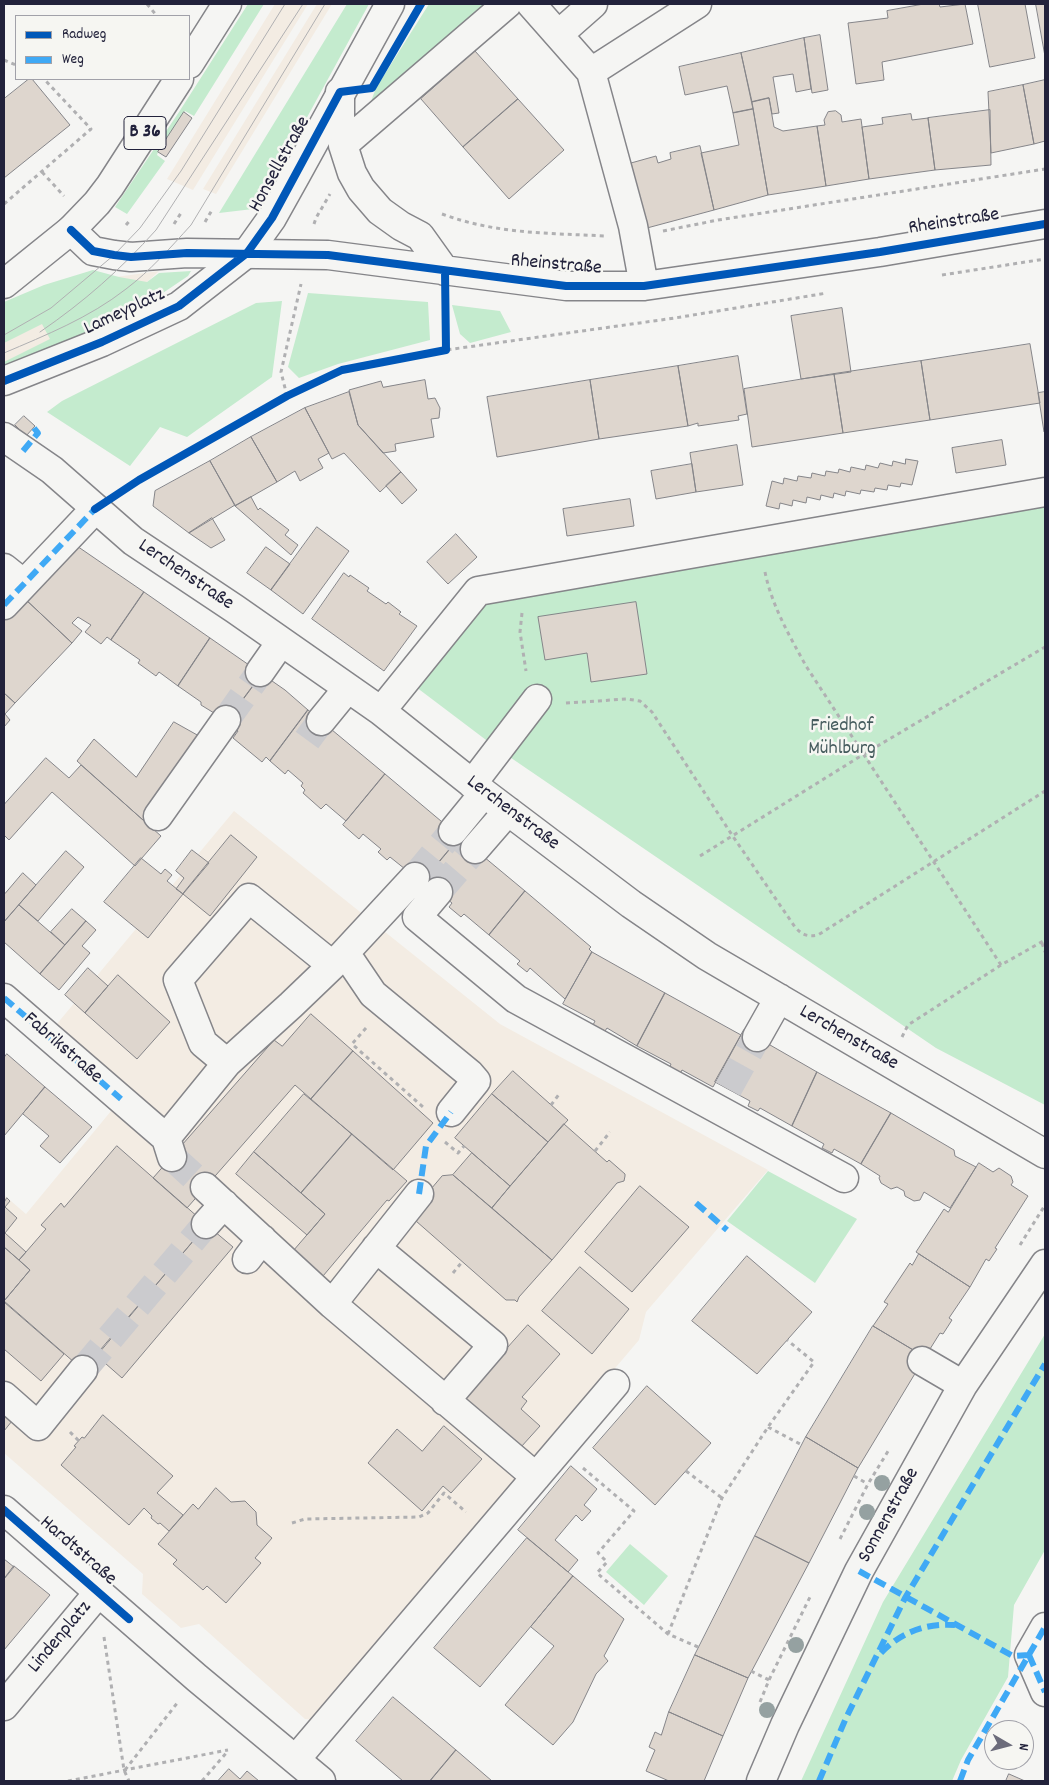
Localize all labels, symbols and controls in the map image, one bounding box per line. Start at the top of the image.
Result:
legend [15,15,190,80]
text: Radweg [62,24,106,46]
text: Weg [62,49,84,71]
street label: Honsellstraße [245,113,317,217]
road number: B 36 [124,116,166,150]
street label: Rheinstraße [907,204,1001,242]
street label: Rheinstraße [509,250,603,282]
street label: Lameyplatz [81,284,169,342]
street label: Lerchenstraße [132,535,238,617]
park label: Friedhof Mühlburg [808,715,876,762]
street label: Lerchenstraße [461,771,563,857]
street label: Lerchenstraße [794,1001,902,1077]
street label: Fabrikstraße [17,1008,107,1090]
street label: Sonnenstraße [854,1464,926,1568]
street label: Hardtstraße [33,1512,121,1592]
street label: Lindenplatz [24,1597,98,1679]
north arrow [984,1720,1034,1770]
text: N [1012,1742,1033,1752]

